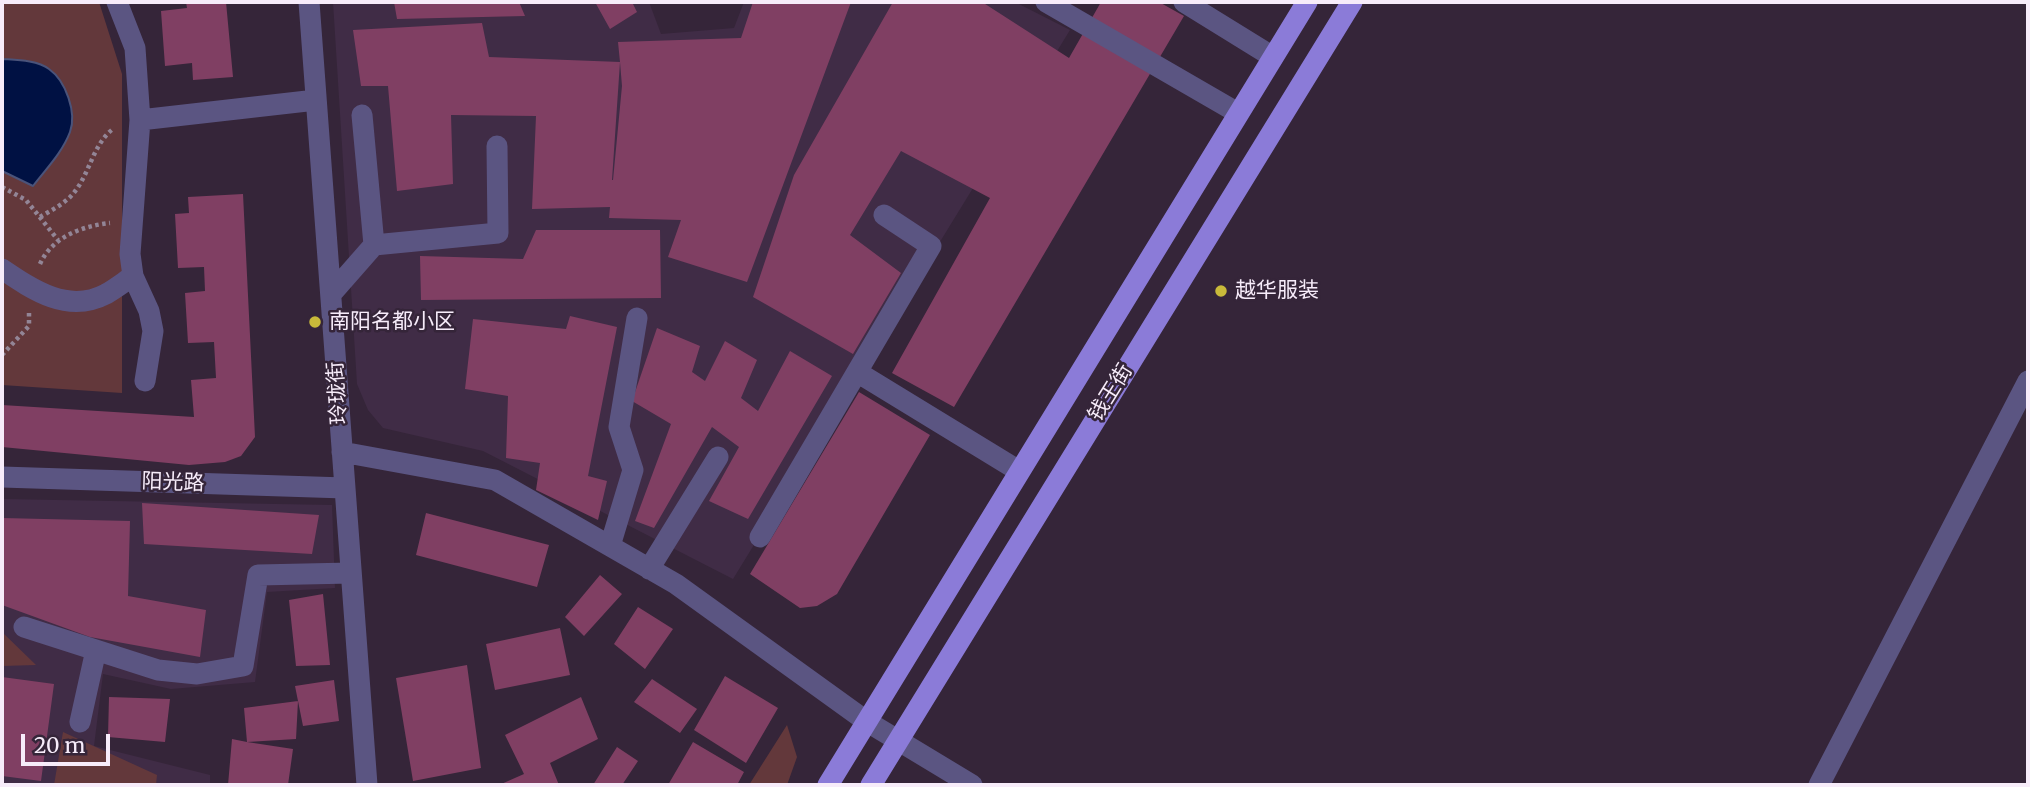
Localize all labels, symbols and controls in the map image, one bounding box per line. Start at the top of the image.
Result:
place label: 越华服装 [1235,278,1319,304]
marker: 越华服装 [1213,283,1229,299]
place label: 南阳名都小区 [329,309,455,335]
marker: 南阳名都小区 [307,314,323,330]
street label: 钱王街 [1084,360,1138,426]
street label: 玲珑街 [323,361,353,425]
street label: 阳光路 [141,469,205,497]
scale bar [24,720,114,764]
text: 20 m [34,732,85,759]

